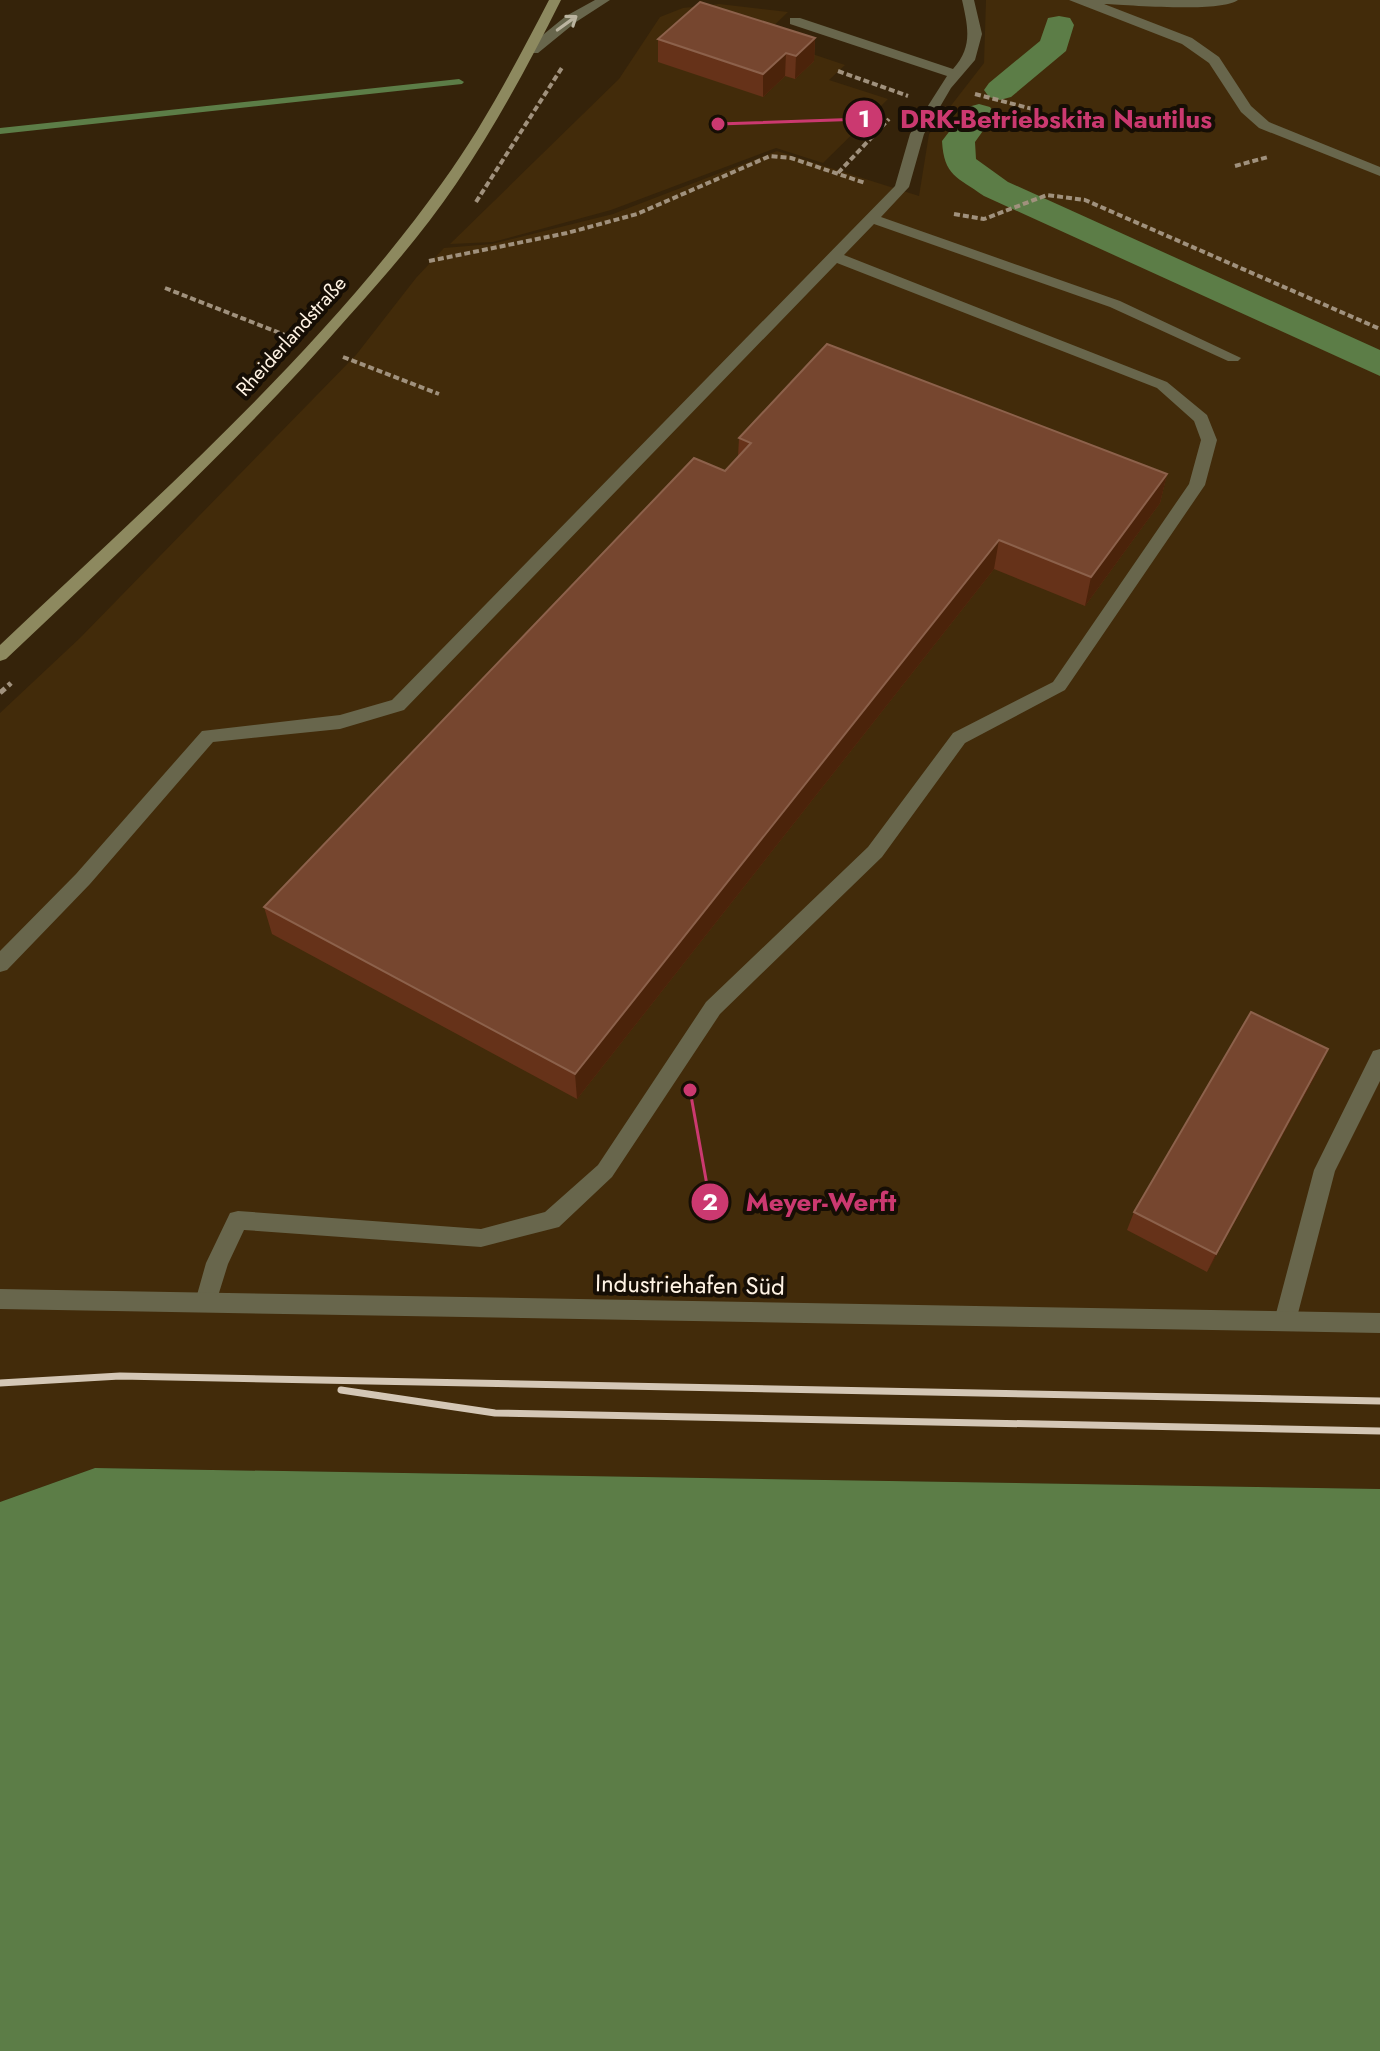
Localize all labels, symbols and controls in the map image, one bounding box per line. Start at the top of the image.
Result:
one-way arrow [556,15,577,32]
callout: DRK-Betriebskita Nautilus [844,94,1228,144]
text: DRK-Betriebskita Nautilus [900,100,1212,138]
text: 1 [858,101,870,136]
street label: Rheiderlandstraße [229,270,353,403]
callout: Meyer-Werft [690,1177,913,1227]
text: Meyer-Werft [746,1183,897,1221]
text: 2 [702,1184,718,1219]
street label: Industriehafen Süd [595,1265,785,1304]

